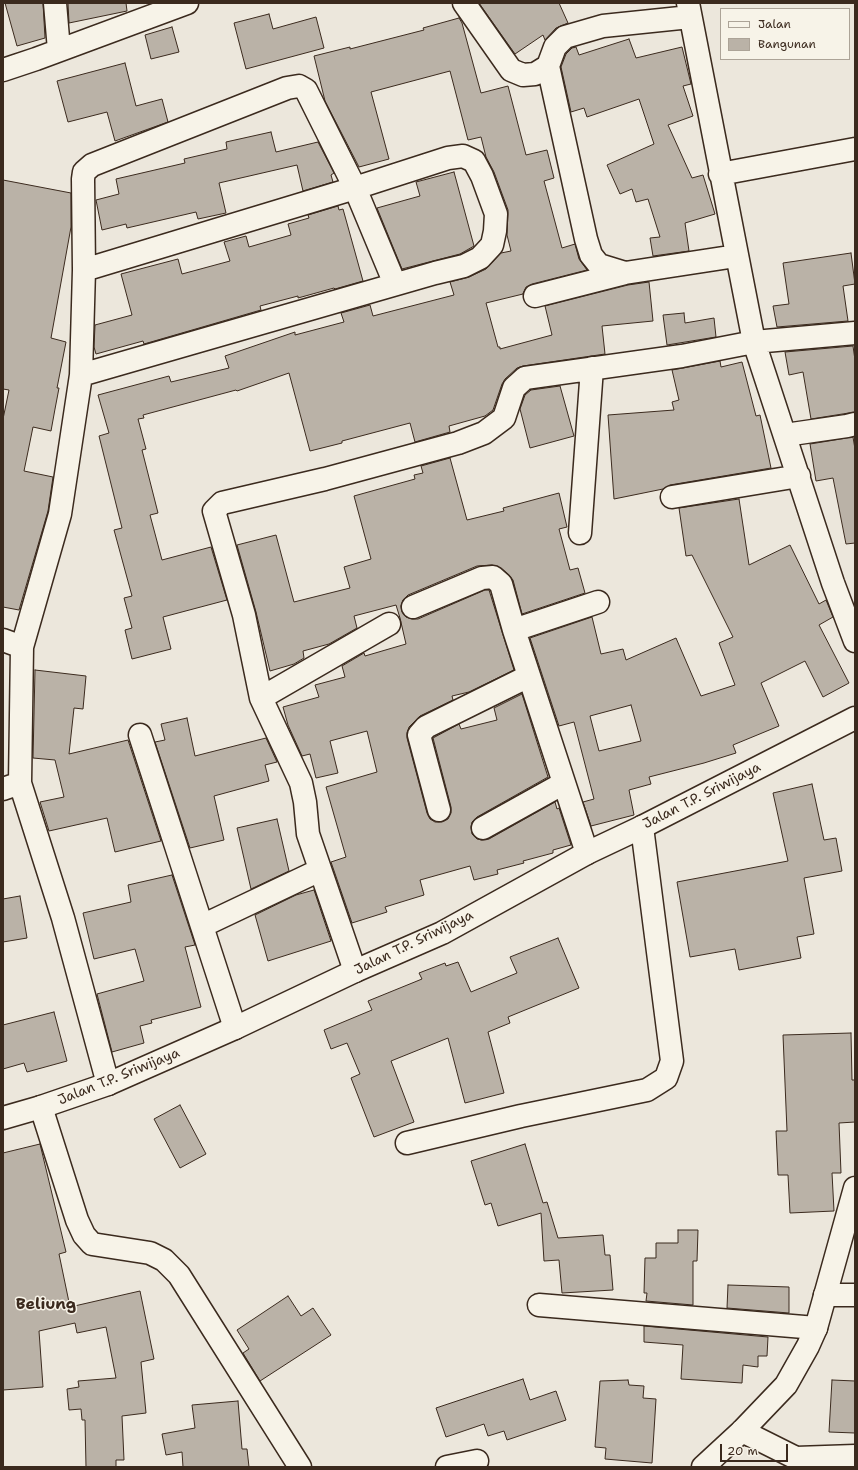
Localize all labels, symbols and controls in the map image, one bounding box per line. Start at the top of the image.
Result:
legend [720,8,850,60]
text: Jalan [758,16,791,32]
text: Bangunan [758,36,816,52]
street label: Jalan T.P. Sriwijaya [640,759,764,833]
street label: Jalan T.P. Sriwijaya [352,907,476,979]
street label: Jalan T.P. Sriwijaya [56,1045,182,1109]
district label: Beliung [16,1295,76,1315]
scale bar [722,1436,790,1462]
text: 20 m [727,1443,758,1459]

